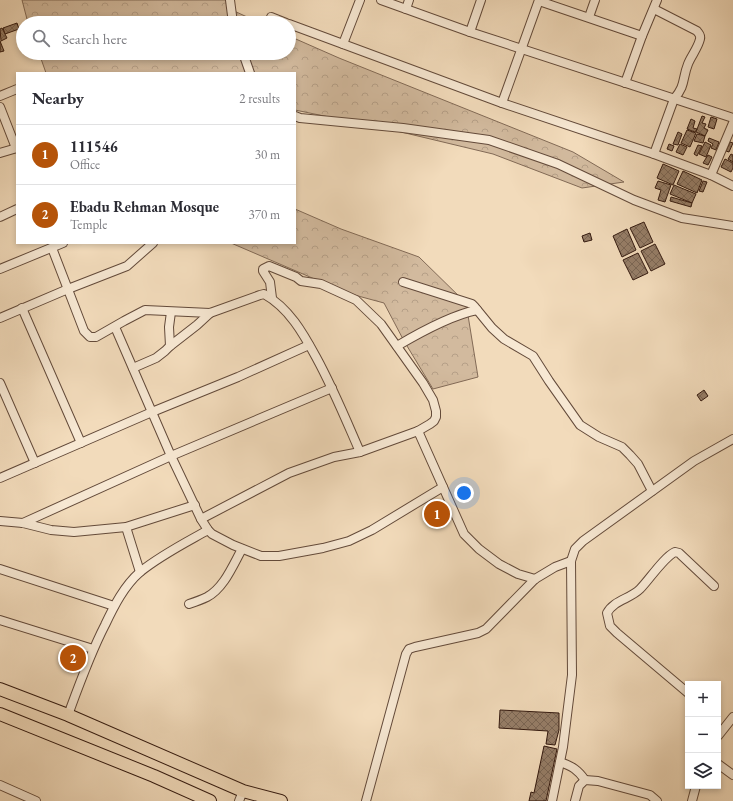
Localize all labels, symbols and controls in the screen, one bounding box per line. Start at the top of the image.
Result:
search box [16,16,296,60]
icon: search [30,27,52,49]
text: Search here [62,29,127,48]
text: Nearby [32,87,84,109]
text: 2 results [239,90,280,107]
text: 111546 [70,137,118,156]
text: 1 [42,146,48,163]
text: 30 m [255,146,280,163]
text: Office [70,156,100,173]
text: Ebadu Rehman Mosque [70,197,219,216]
text: 2 [42,206,48,223]
text: 370 m [249,206,280,223]
text: Temple [70,216,107,233]
your location [454,483,474,503]
pin: 1 [424,499,450,529]
pin: 2 [60,643,86,673]
map controls [685,681,721,789]
button: + [685,681,721,717]
button: − [685,717,721,753]
button: layers [685,753,721,789]

